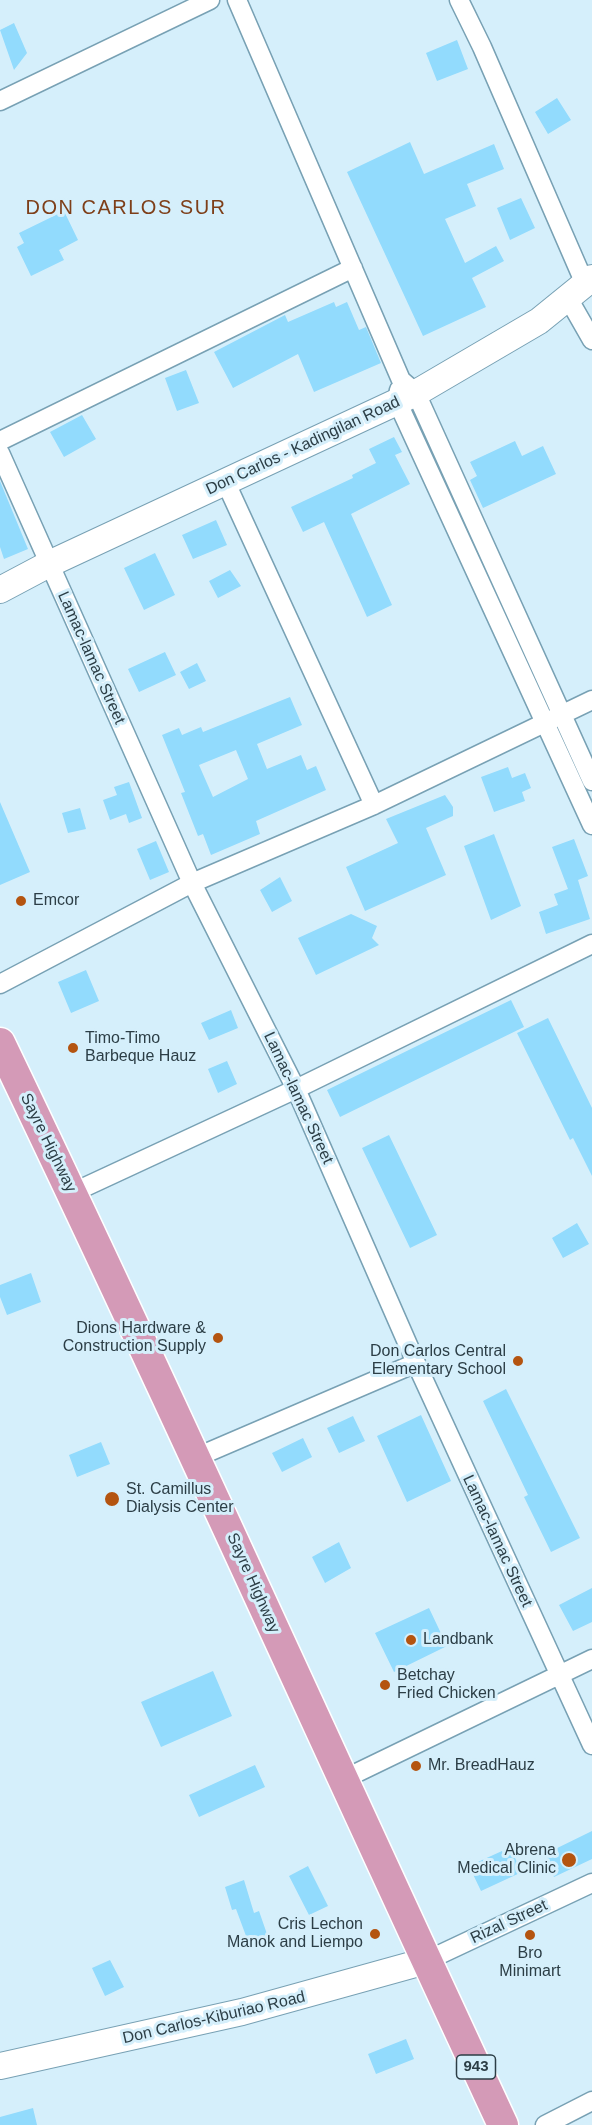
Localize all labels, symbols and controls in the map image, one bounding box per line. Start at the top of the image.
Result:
district label: DON CARLOS SUR [25,196,227,220]
street label: Don Carlos - Kadingilan Road [203,393,403,499]
street label: Lamac-lamac Street [53,589,129,727]
place label: Emcor [33,891,79,911]
marker: Emcor [14,894,28,908]
place label: Timo-Timo Barbeque Hauz [85,1029,196,1067]
street label: Lamac-lamac Street [259,1029,337,1167]
marker: Timo-Timo Barbeque Hauz [66,1041,80,1055]
street label: Sayre Highway [16,1090,80,1196]
place label: Dions Hardware & Construction Supply [63,1319,206,1357]
marker: Dions Hardware & Construction Supply [211,1331,225,1345]
place label: Don Carlos Central Elementary School [370,1342,506,1380]
marker: Don Carlos Central Elementary School [511,1354,525,1368]
street label: Lamac-lamac Street [458,1472,536,1610]
place label: St. Camillus Dialysis Center [126,1480,234,1518]
marker: St. Camillus Dialysis Center [103,1490,121,1508]
street label: Sayre Highway [222,1530,284,1636]
place label: Landbank [423,1630,493,1650]
marker: Landbank [404,1633,418,1647]
place label: Betchay Fried Chicken [397,1666,496,1704]
marker: Betchay Fried Chicken [378,1678,392,1692]
place label: Mr. BreadHauz [428,1756,535,1776]
marker: Mr. BreadHauz [409,1759,423,1773]
place label: Abrena Medical Clinic [457,1841,556,1879]
marker: Abrena Medical Clinic [560,1851,578,1869]
street label: Rizal Street [467,1896,551,1948]
place label: Cris Lechon Manok and Liempo [227,1915,363,1953]
marker: Cris Lechon Manok and Liempo [368,1927,382,1941]
marker: Bro Minimart [523,1928,537,1942]
place label: Bro Minimart [499,1944,561,1982]
street label: Don Carlos-Kiburiao Road [121,1988,307,2048]
road number: 943 [456,2055,496,2079]

